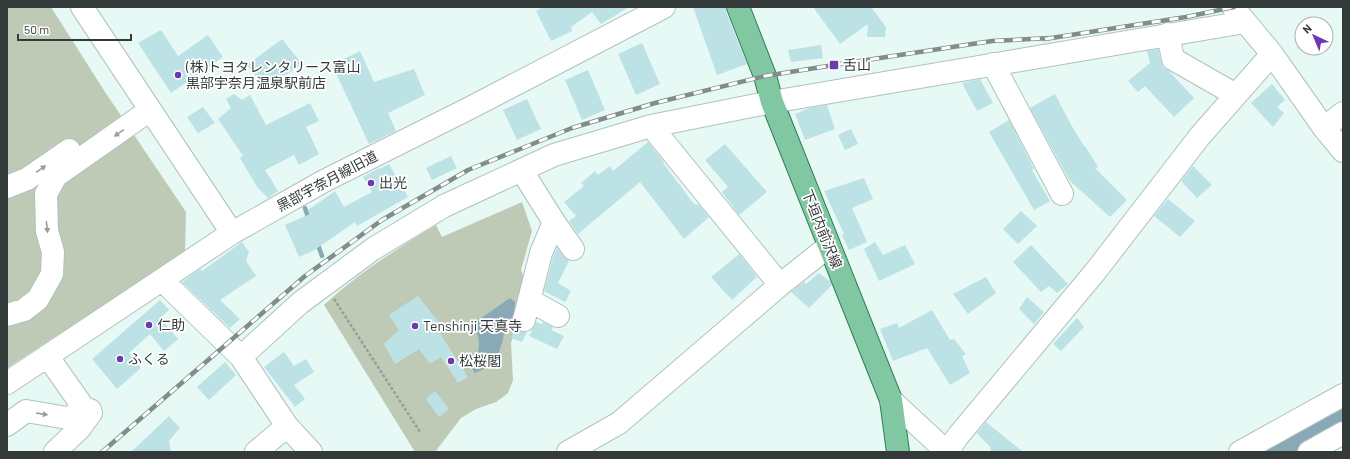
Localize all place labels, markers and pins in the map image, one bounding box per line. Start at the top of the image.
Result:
place label: 舌山 [843,56,871,73]
place label: (株)トヨタレンタリース富山 黒部宇奈月温泉駅前店 [185,58,361,91]
marker: 舌山 [828,59,840,71]
marker: (株)トヨタレンタリース富山 黒部宇奈月温泉駅前店 [173,70,183,80]
place label: 出光 [379,174,407,191]
marker: 出光 [366,178,376,188]
place label: 仁助 [157,316,185,333]
place label: Tenshinji 天真寺 [423,317,522,334]
marker: 仁助 [144,320,154,330]
marker: Tenshinji 天真寺 [410,321,420,331]
place label: ふくる [128,350,170,367]
place label: 松桜閣 [459,352,501,369]
marker: ふくる [115,354,125,364]
marker: 松桜閣 [446,356,456,366]

